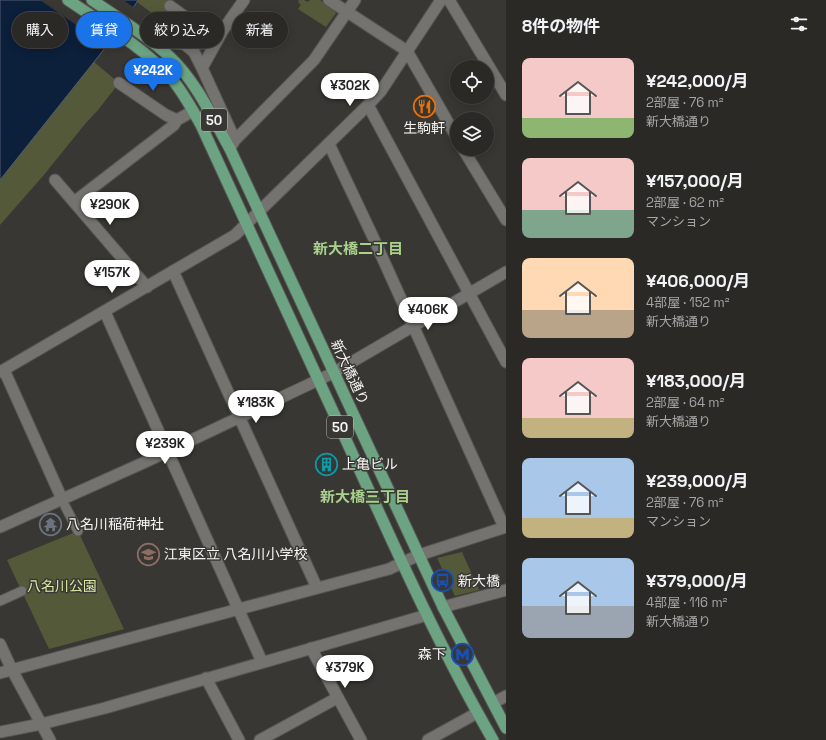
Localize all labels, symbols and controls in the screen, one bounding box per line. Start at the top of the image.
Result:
chip: 購入 [12,12,68,48]
chip: 賃貸 [76,12,132,48]
chip: 絞り込み [140,12,224,48]
chip: 新着 [232,12,288,48]
icon: filters [788,13,810,35]
text: 8件の物件 [522,15,600,37]
pin: ¥242K [125,58,181,92]
map controls [450,60,494,156]
button: locate [450,60,494,104]
text: ¥242K [133,62,173,79]
text: ¥242,000/月 [646,70,749,92]
pin: ¥302K [322,73,378,107]
icon: home [554,74,602,122]
text: ¥302K [330,77,370,94]
restaurant icon: 生駒軒 [411,93,437,119]
text: 2部屋 · 76 m² [646,94,723,111]
road number: 50 [201,109,227,131]
button: layers [450,112,494,156]
text: 新大橋通り [646,113,711,130]
place label: 生駒軒 [403,119,445,137]
text: ¥157,000/月 [646,170,744,192]
icon: home [554,174,602,222]
pin: ¥290K [82,192,138,226]
text: 2部屋 · 62 m² [646,194,724,211]
text: ¥290K [90,196,130,213]
text: マンション [646,213,711,230]
district label: 新大橋二丁目 [313,239,403,258]
pin: ¥157K [84,260,140,294]
text: ¥157K [94,264,130,281]
text: ¥406,000/月 [646,270,750,292]
icon: home [554,274,602,322]
text: 4部屋 · 152 m² [646,294,729,311]
pin: ¥406K [400,297,456,331]
text: ¥406K [408,301,448,318]
text: 新大橋通り [646,313,711,330]
street label: 新大橋通り [327,336,373,408]
text: ¥183,000/月 [646,370,746,392]
icon: home [554,374,602,422]
pin: ¥183K [228,390,284,424]
text: ¥183K [237,394,275,411]
text: 2部屋 · 64 m² [646,394,724,411]
text: 新大橋通り [646,413,711,430]
road number: 50 [327,416,353,438]
pin: ¥239K [137,431,193,465]
text: ¥239K [145,435,185,452]
building icon: 上亀ビル [314,451,340,477]
place label: 上亀ビル [342,455,398,473]
text: ¥239,000/月 [646,470,749,492]
icon: home [554,474,602,522]
district label: 新大橋三丁目 [320,487,410,506]
text: 2部屋 · 76 m² [646,494,723,511]
temple icon: 八名川稲荷神社 [37,511,63,537]
text: マンション [646,513,711,530]
place label: 八名川稲荷神社 [66,515,164,533]
school or university icon: 江東区立 八名川小学校 [135,541,161,567]
place label: 江東区立 八名川小学校 [164,545,308,563]
bus stop icon: 新大橋 [430,568,456,594]
text: ¥379,000/月 [646,570,748,592]
place label: 新大橋 [458,572,500,590]
icon: home [554,574,602,622]
park label: 八名川公園 [27,577,97,595]
text: 4部屋 · 116 m² [646,594,727,611]
text: 新大橋通り [646,613,711,630]
metro station icon: 森下 [449,641,475,667]
place label: 森下 [418,645,446,663]
pin: ¥379K [317,655,373,689]
text: ¥379K [325,659,365,676]

